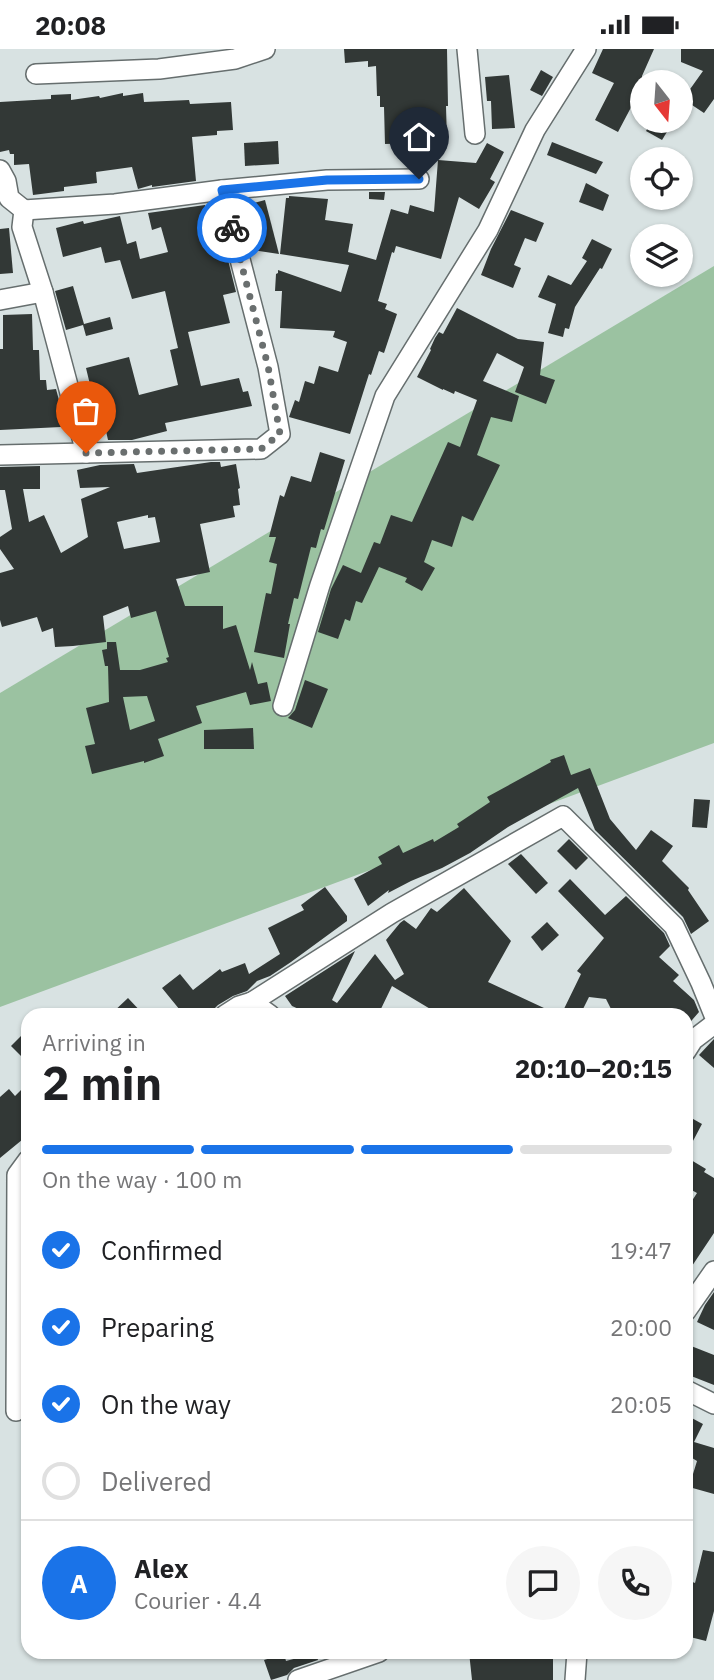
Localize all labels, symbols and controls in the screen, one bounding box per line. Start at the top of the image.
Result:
text: 20:08 [35,8,106,42]
north arrow [630,70,693,133]
map controls [630,70,693,287]
pin [389,107,449,179]
icon: home [400,118,438,156]
button: locate [630,147,693,210]
courier [197,193,267,263]
icon: bike [213,209,251,247]
button: layers [630,224,693,287]
pin [56,381,116,453]
icon: bag [67,392,105,430]
text: Arriving in [42,1027,146,1057]
text: 20:10–20:15 [515,1051,672,1085]
text: 2 min [42,1053,162,1113]
text: On the way · 100 m [42,1164,242,1194]
icon: check [42,1231,80,1269]
text: Confirmed [101,1233,223,1267]
text: 19:47 [610,1235,672,1265]
icon: check [42,1308,80,1346]
text: Preparing [101,1310,214,1344]
text: 20:00 [610,1312,672,1342]
icon: check [42,1385,80,1423]
text: On the way [101,1387,231,1421]
text: 20:05 [610,1389,672,1419]
text: Delivered [101,1464,212,1498]
button: chat [506,1546,580,1620]
button: phone [598,1546,672,1620]
text: Alex [134,1551,188,1585]
text: A [70,1566,88,1600]
text: Courier · 4.4 [134,1585,262,1615]

